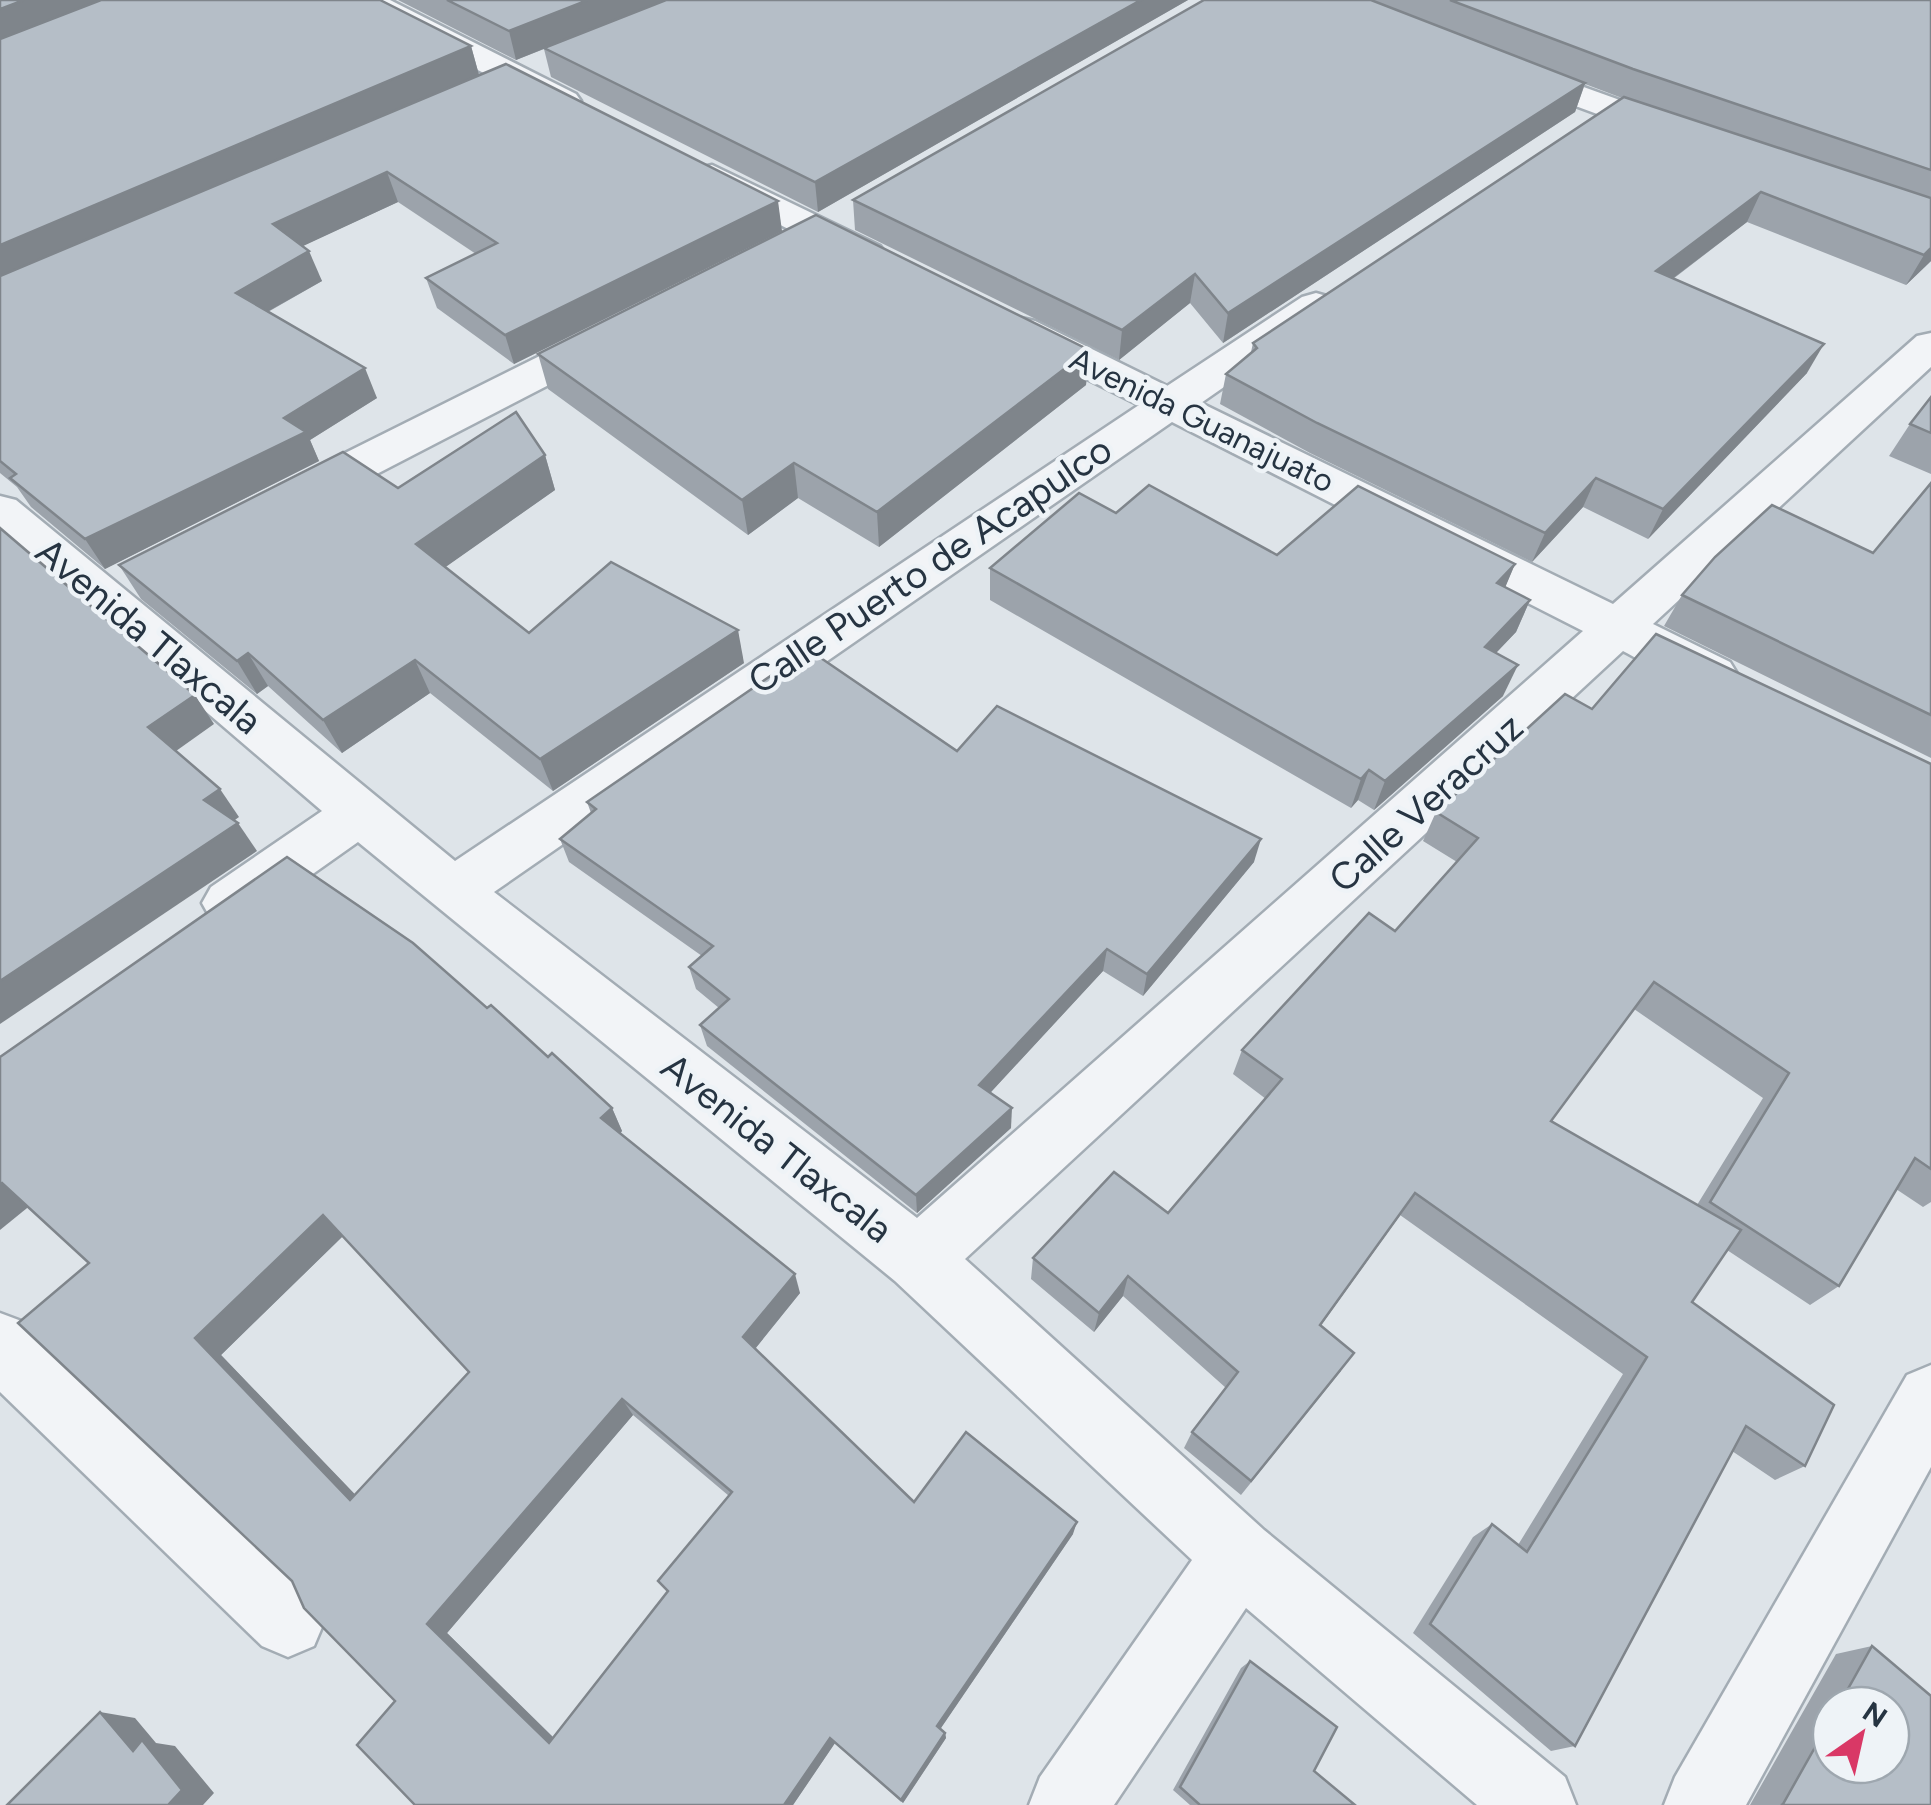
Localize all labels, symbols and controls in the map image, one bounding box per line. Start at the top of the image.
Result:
street label: Avenida Guanajuato [1064,340,1340,500]
street label: Calle Puerto de Acapulco [740,426,1120,704]
street label: Avenida Tlaxcala [27,528,271,744]
street label: Calle Veracruz [1320,704,1532,902]
street label: Avenida Tlaxcala [652,1043,902,1253]
north arrow [1811,1685,1911,1785]
text: N [1856,1694,1893,1734]

